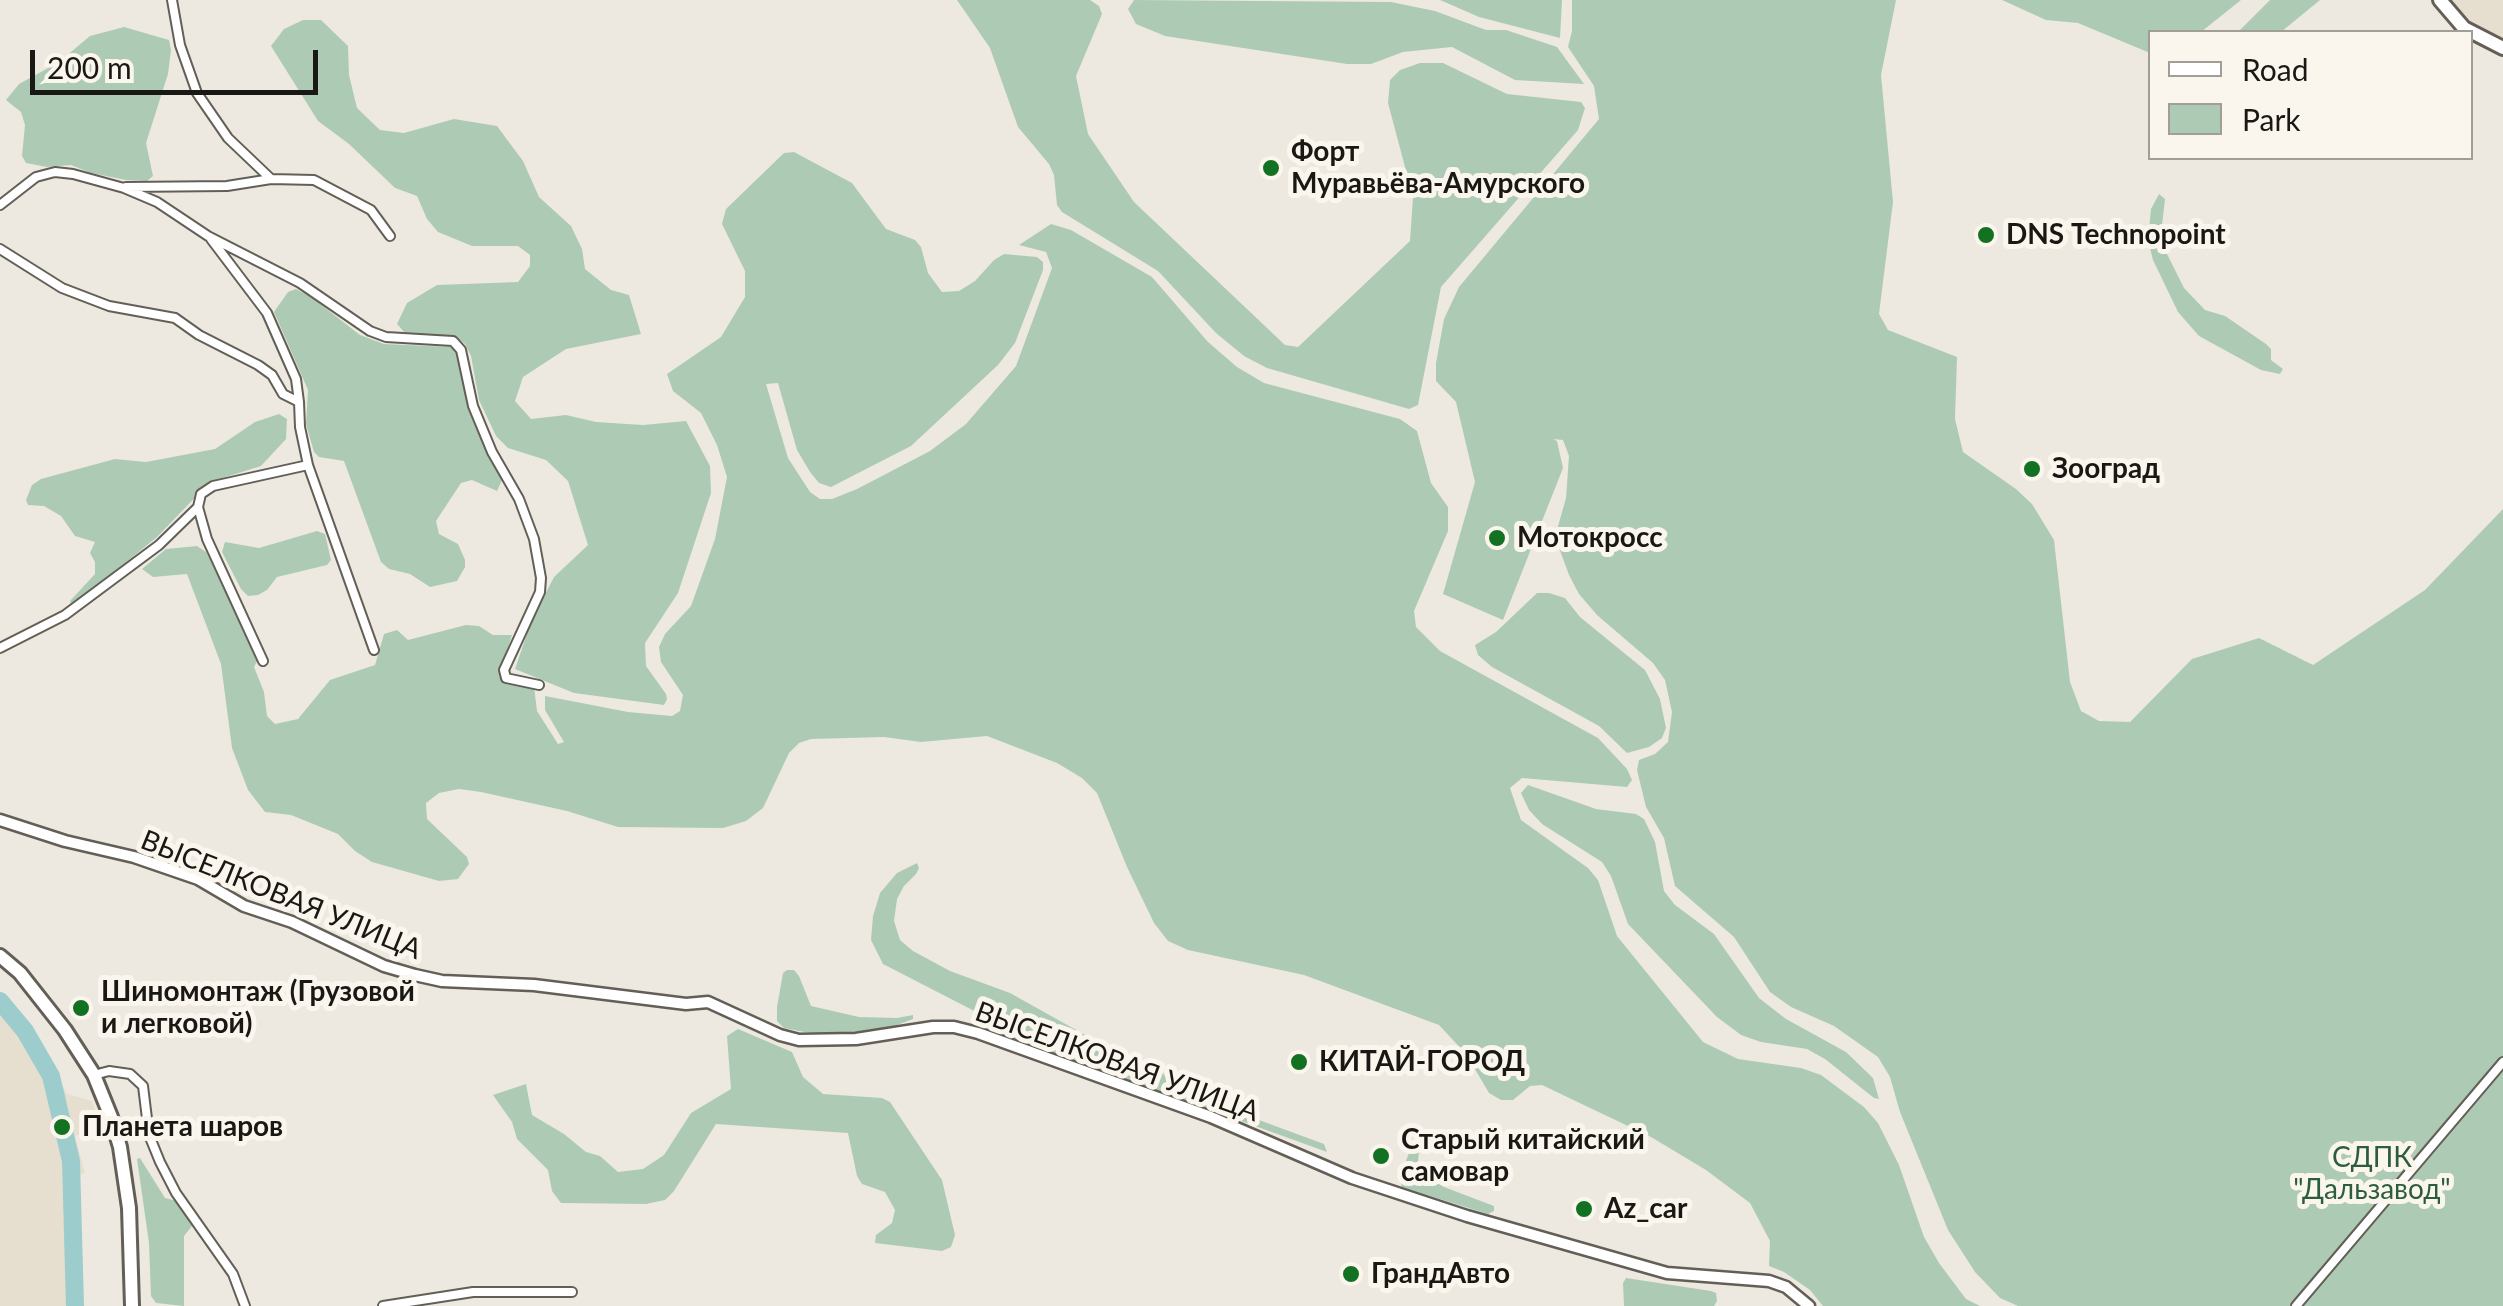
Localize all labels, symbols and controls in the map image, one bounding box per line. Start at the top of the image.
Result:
scale bar [35,30,322,92]
legend [2148,30,2473,160]
text: 200 m [47,49,132,85]
text: Road [2242,51,2309,87]
text: Park [2242,101,2301,137]
place label: Форт Муравьёва-Амурского [1291,135,1585,201]
marker: Форт Муравьёва-Амурского [1260,157,1282,179]
place label: DNS Technopoint [2006,218,2226,252]
marker: DNS Technopoint [1975,224,1997,246]
place label: Зооград [2052,452,2160,486]
marker: Зооград [2021,458,2043,480]
place label: Мотокросс [1517,521,1663,555]
marker: Мотокросс [1486,527,1508,549]
street label: ВЫСЕЛКОВАЯ УЛИЦА [136,823,426,967]
place label: Шиномонтаж (Грузовой и легковой) [101,975,415,1041]
street label: ВЫСЕЛКОВАЯ УЛИЦА [970,995,1264,1129]
marker: Шиномонтаж (Грузовой и легковой) [70,997,92,1019]
place label: КИТАЙ-ГОРОД [1319,1045,1525,1079]
marker: КИТАЙ-ГОРОД [1288,1051,1310,1073]
place label: Планета шаров [82,1110,283,1144]
marker: Планета шаров [51,1116,73,1138]
place label: Старый китайский самовар [1401,1123,1645,1189]
park label: СДПК "Дальзавод" [2293,1141,2451,1207]
marker: Старый китайский самовар [1370,1145,1392,1167]
place label: Az_car [1604,1192,1688,1226]
marker: Az_car [1573,1198,1595,1220]
place label: ГрандАвто [1371,1257,1510,1291]
marker: ГрандАвто [1340,1263,1362,1285]

